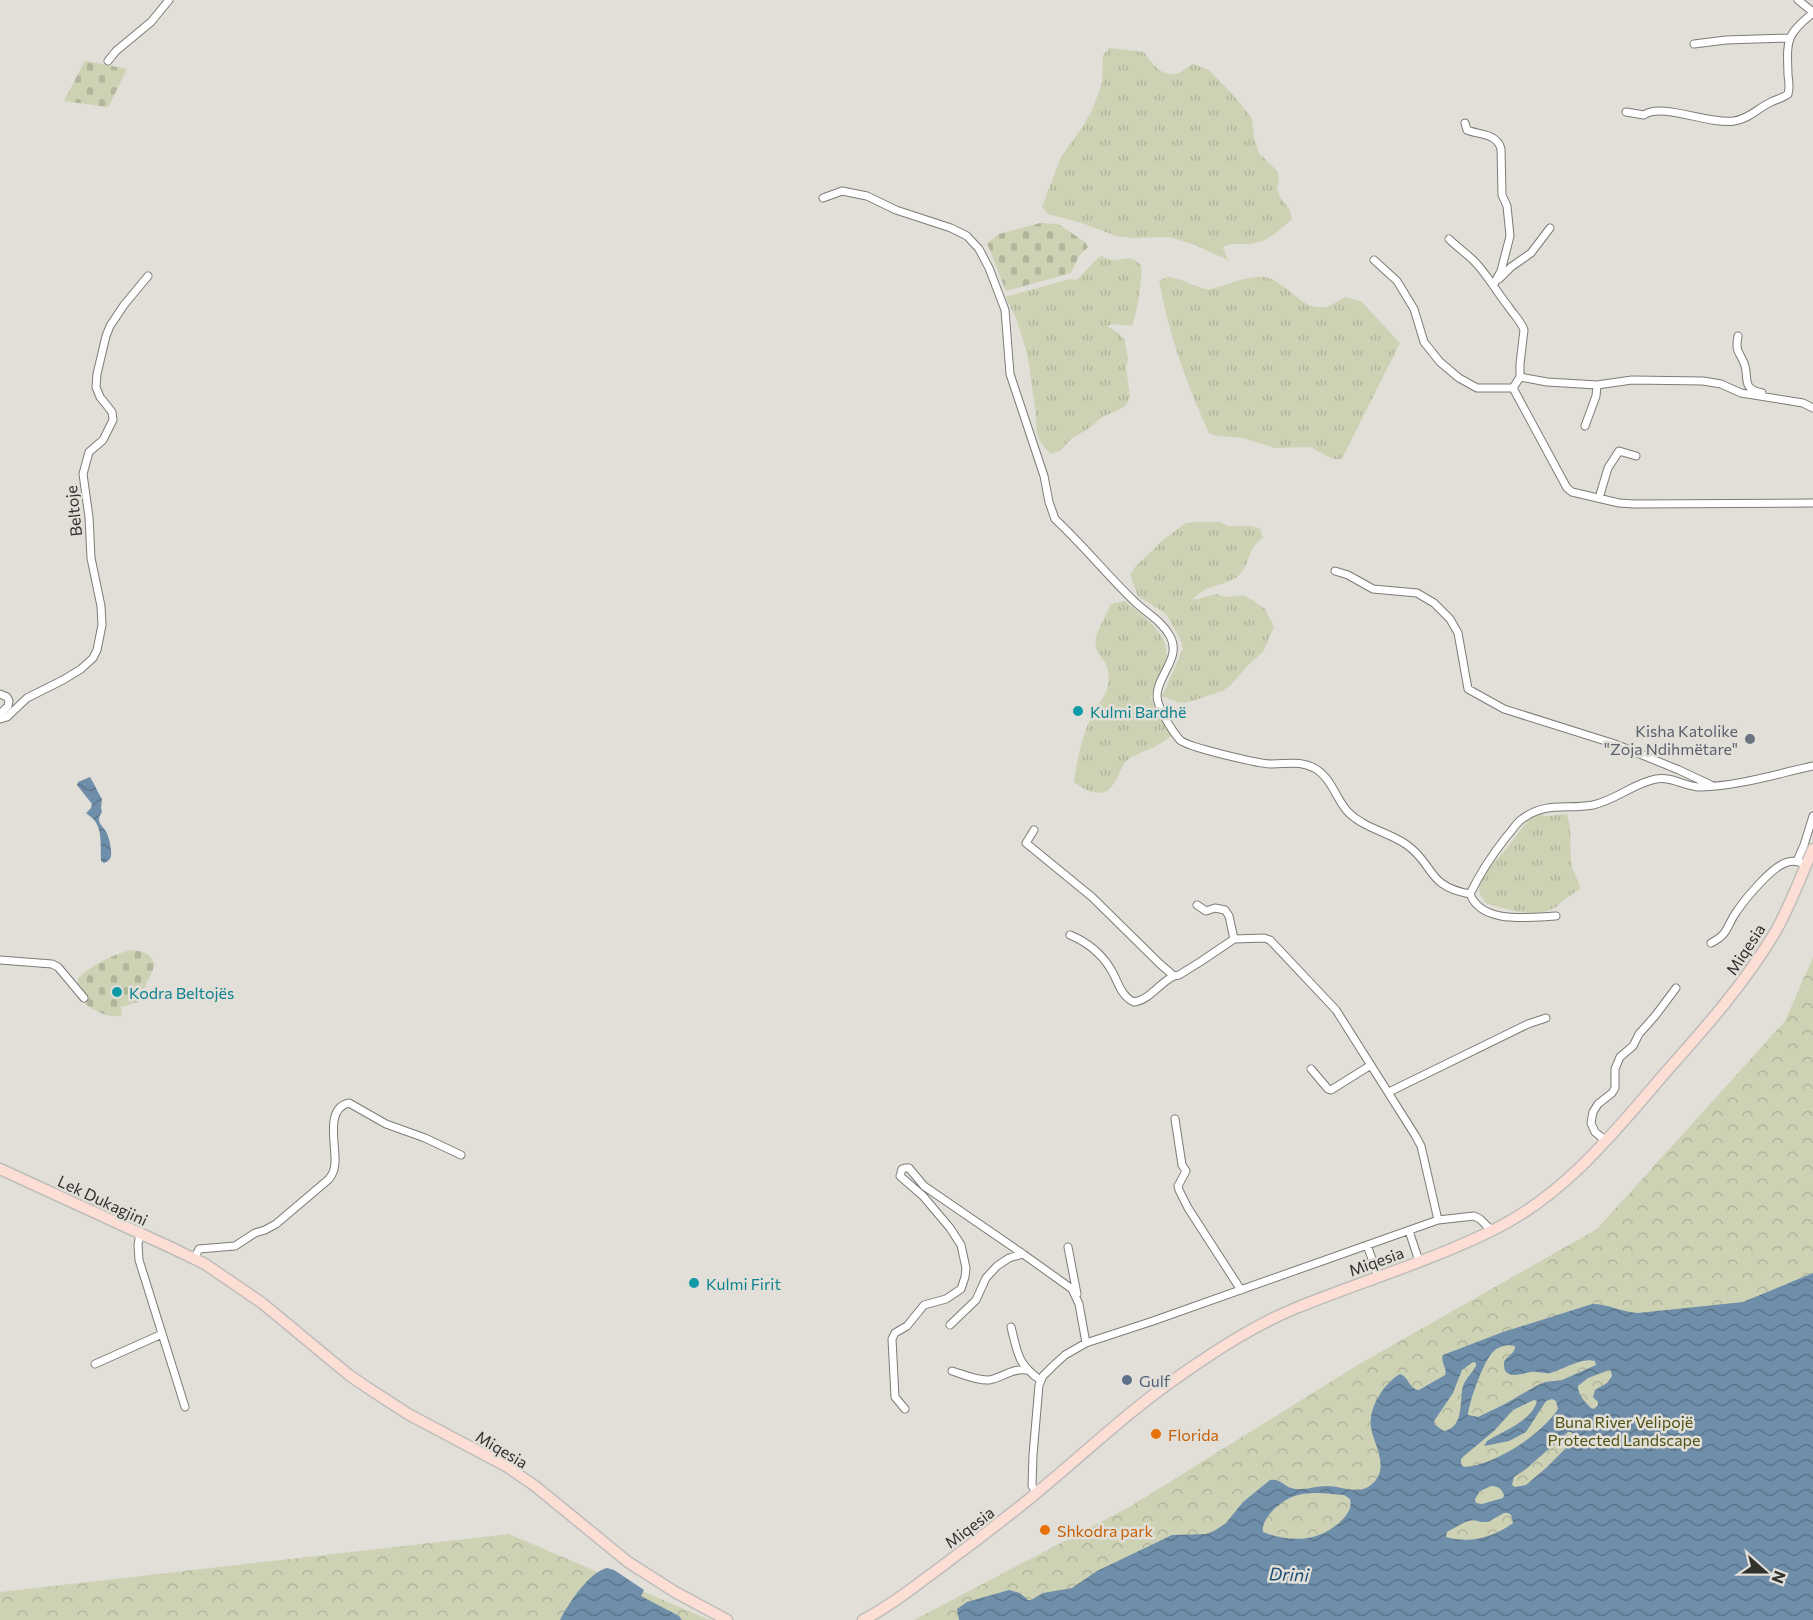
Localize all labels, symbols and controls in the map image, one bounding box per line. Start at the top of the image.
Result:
street label: Beltoje [61,484,85,538]
place label: Kulmi Bardhë [1090,702,1186,721]
marker: Kulmi Bardhë [1071,704,1085,718]
place label: Kisha Katolike "Zoja Ndihmëtare" [1604,721,1738,758]
marker: Kisha Katolike "Zoja Ndihmëtare" [1743,732,1757,746]
street label: Miqesia [1722,920,1768,978]
place label: Kodra Beltojës [129,983,234,1002]
marker: Kodra Beltojës [110,985,124,999]
street label: Lek Dukagjini [55,1171,151,1229]
street label: Miqesia [1346,1242,1406,1280]
place label: Kulmi Firit [706,1274,781,1293]
marker: Kulmi Firit [687,1276,701,1290]
place label: Gulf [1139,1371,1171,1390]
marker: Gulf [1120,1373,1134,1387]
park label: Buna River Velipojë Protected Landscape [1548,1412,1700,1449]
place label: Florida [1168,1425,1219,1444]
street label: Miqesia [473,1426,531,1472]
marker: Florida [1149,1427,1163,1441]
street label: Miqesia [941,1502,997,1552]
place label: Shkodra park [1057,1521,1154,1540]
marker: Shkodra park [1038,1523,1052,1537]
north arrow [1735,1542,1795,1602]
water label: Drini [1269,1562,1311,1586]
text: N [1768,1569,1790,1587]

